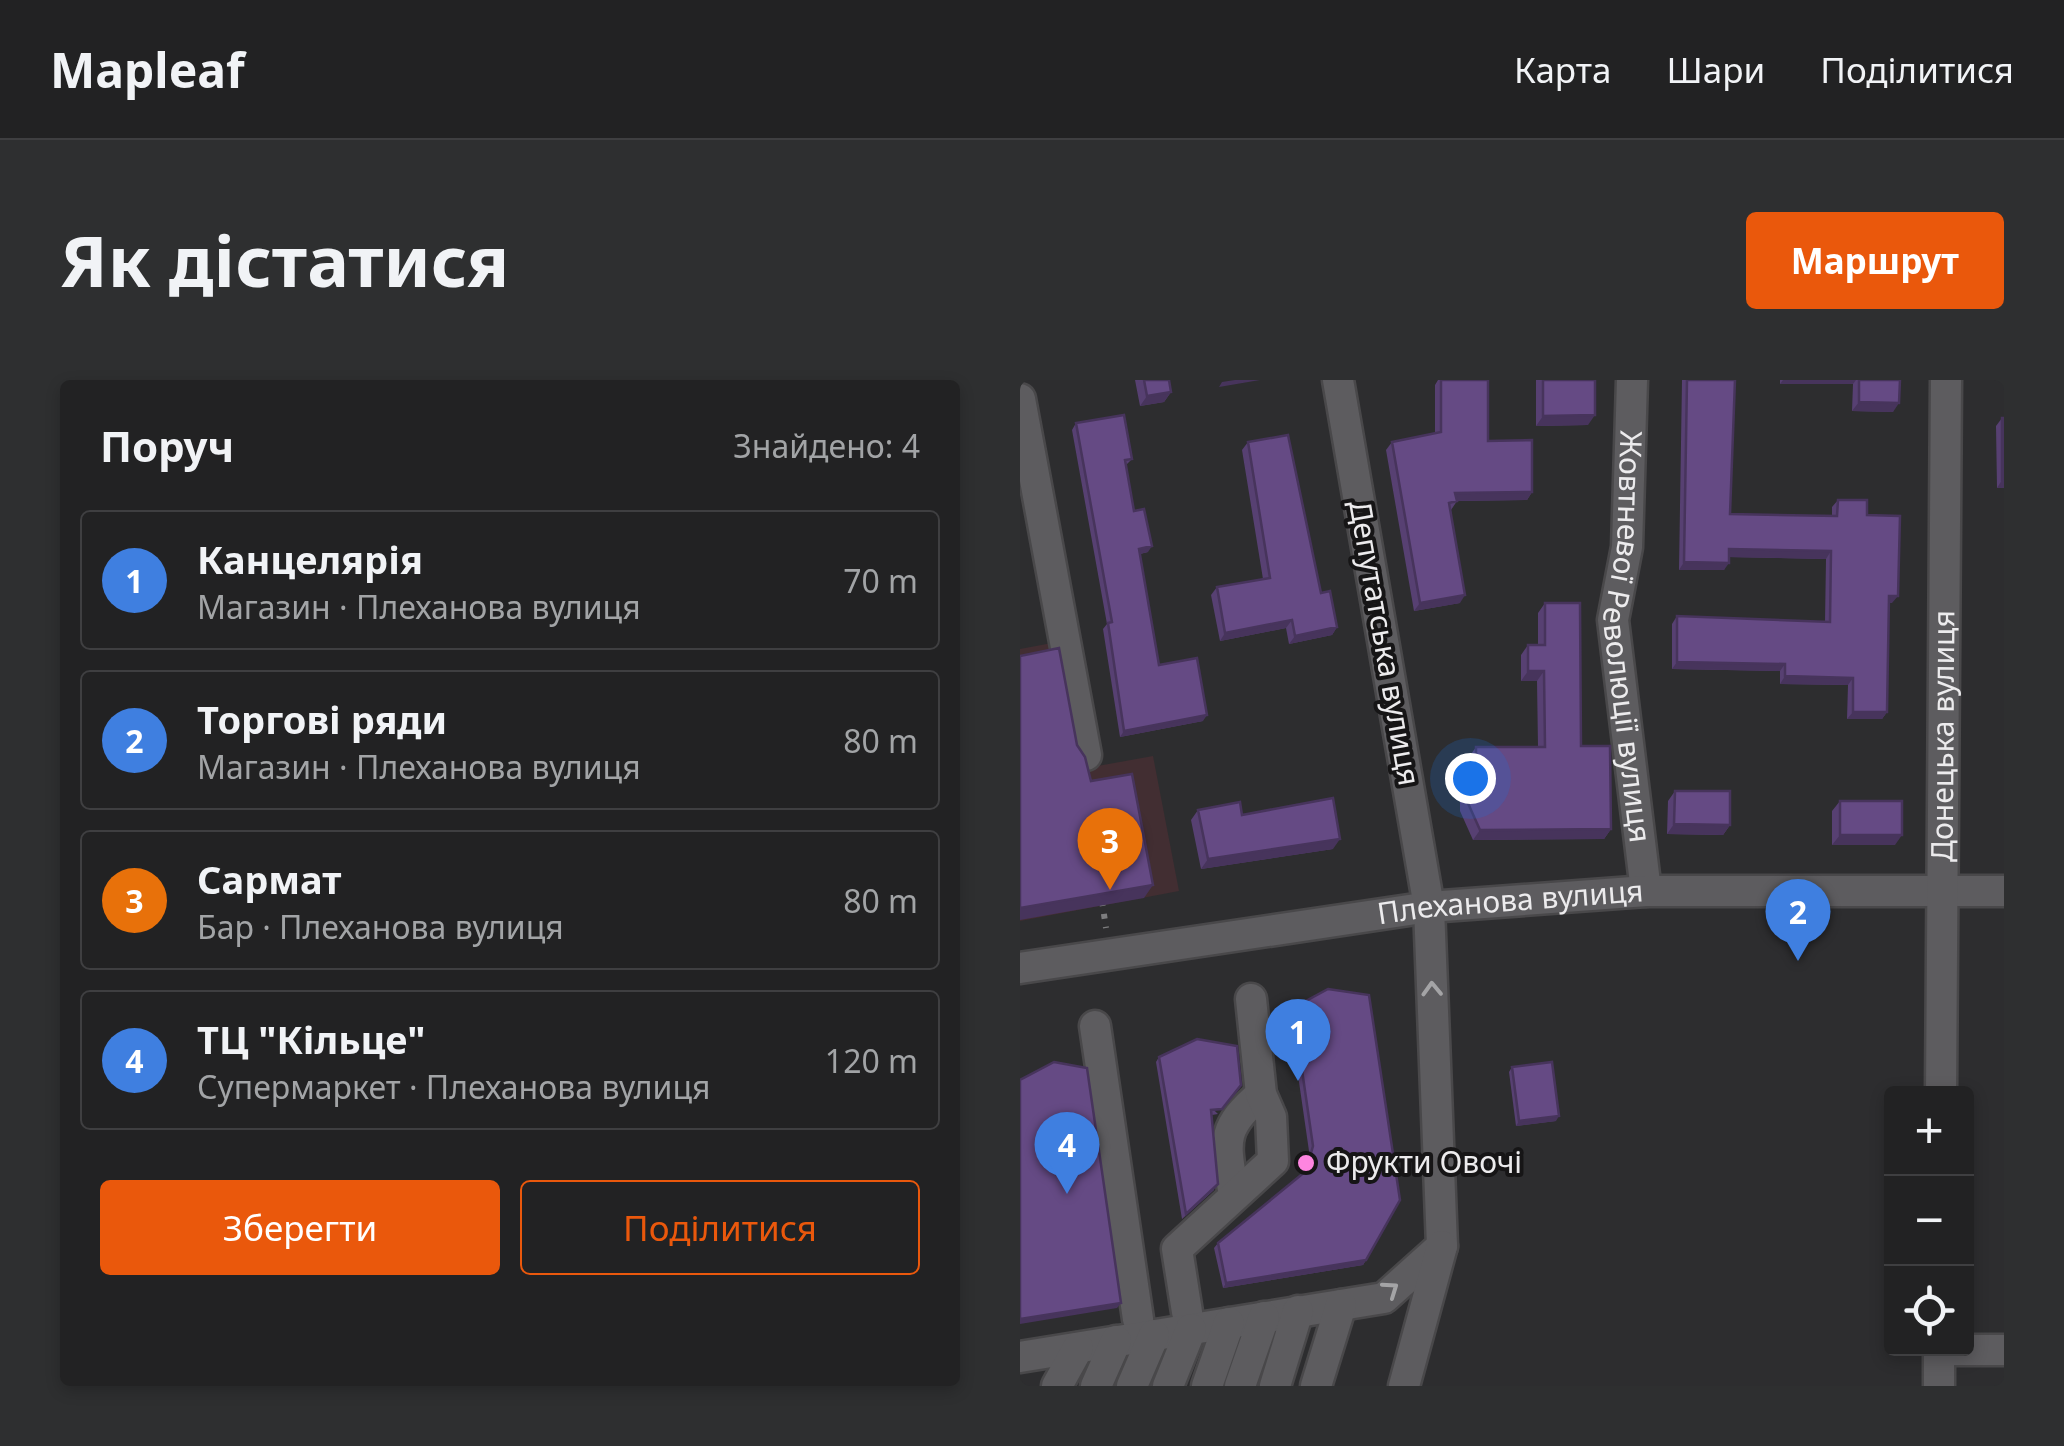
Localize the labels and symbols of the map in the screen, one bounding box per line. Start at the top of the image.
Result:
street label: Жовтневої Революції вулиця [1594,430,1662,845]
street label: Депутатська вулиця [1340,497,1431,789]
street label: Донецька вулиця [1921,610,1963,862]
your location [1445,753,1496,804]
pin: 3 [1078,808,1142,890]
street label: Плеханова вулиця [1374,869,1645,933]
pin: 2 [1766,878,1830,961]
one-way arrow [1422,981,1443,997]
pin: 1 [1266,998,1330,1081]
pin: 4 [1035,1112,1100,1194]
place label: Фрукти Овочі [1326,1141,1522,1182]
marker: Фрукти Овочі [1295,1152,1317,1174]
one-way arrow [1380,1283,1398,1301]

